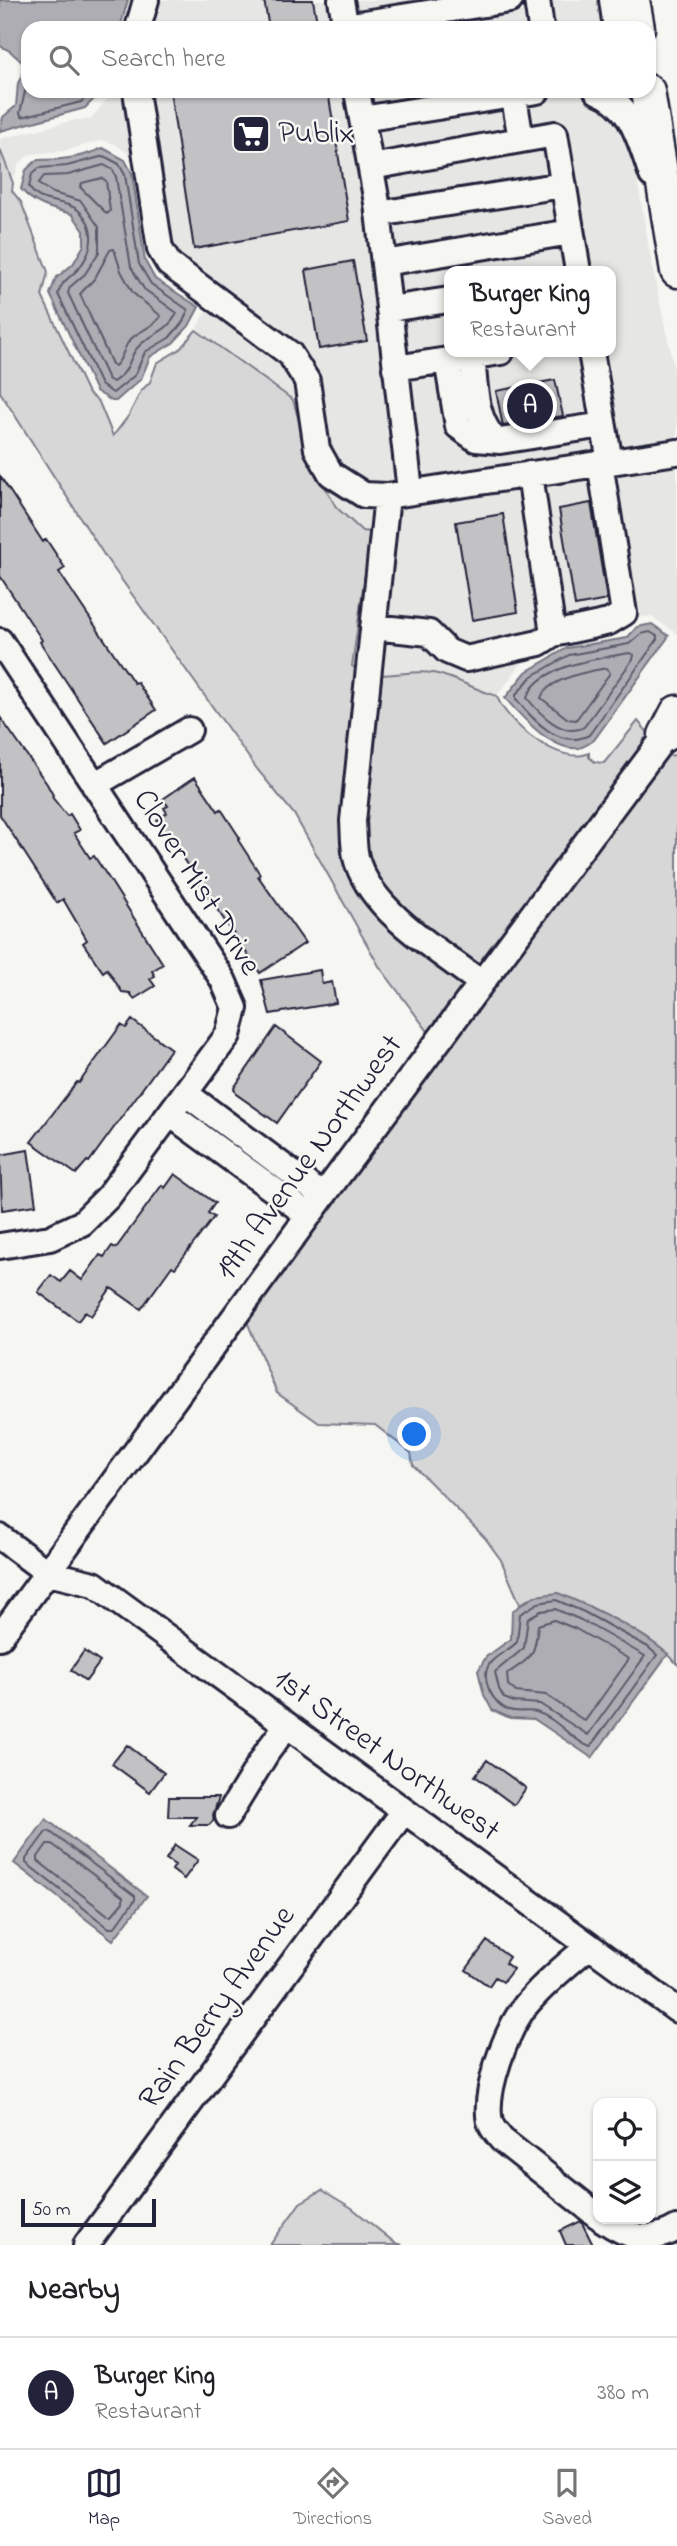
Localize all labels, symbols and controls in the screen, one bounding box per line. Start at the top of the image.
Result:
search box [21,21,656,98]
icon: search [45,41,83,79]
text: Search here [101,41,226,79]
place label: Publix [278,111,354,158]
supermarket icon: Publix [230,113,272,155]
popup [444,266,616,357]
text: Burger King [470,276,590,314]
text: Restaurant [470,314,577,347]
pin: A [507,380,553,432]
street label: Clover Mist Drive [120,781,273,986]
street label: 19th Avenue Northwest [205,1025,416,1291]
your location [397,1417,431,1451]
street label: 1st Street Northwest [263,1658,509,1855]
street label: Rain Berry Avenue [128,1896,308,2120]
map controls [593,2098,656,2224]
button: locate [593,2098,656,2161]
button: layers [593,2161,656,2224]
scale bar [21,2196,156,2228]
text: 50 m [32,2197,71,2224]
text: Nearby [28,2269,120,2313]
text: Burger King [95,2358,215,2396]
text: A [44,2377,58,2410]
text: 380 m [597,2377,649,2410]
text: Restaurant [95,2396,202,2429]
tab: Map [85,2464,123,2533]
tab: Directions [293,2464,372,2533]
tab: Saved [542,2464,592,2533]

